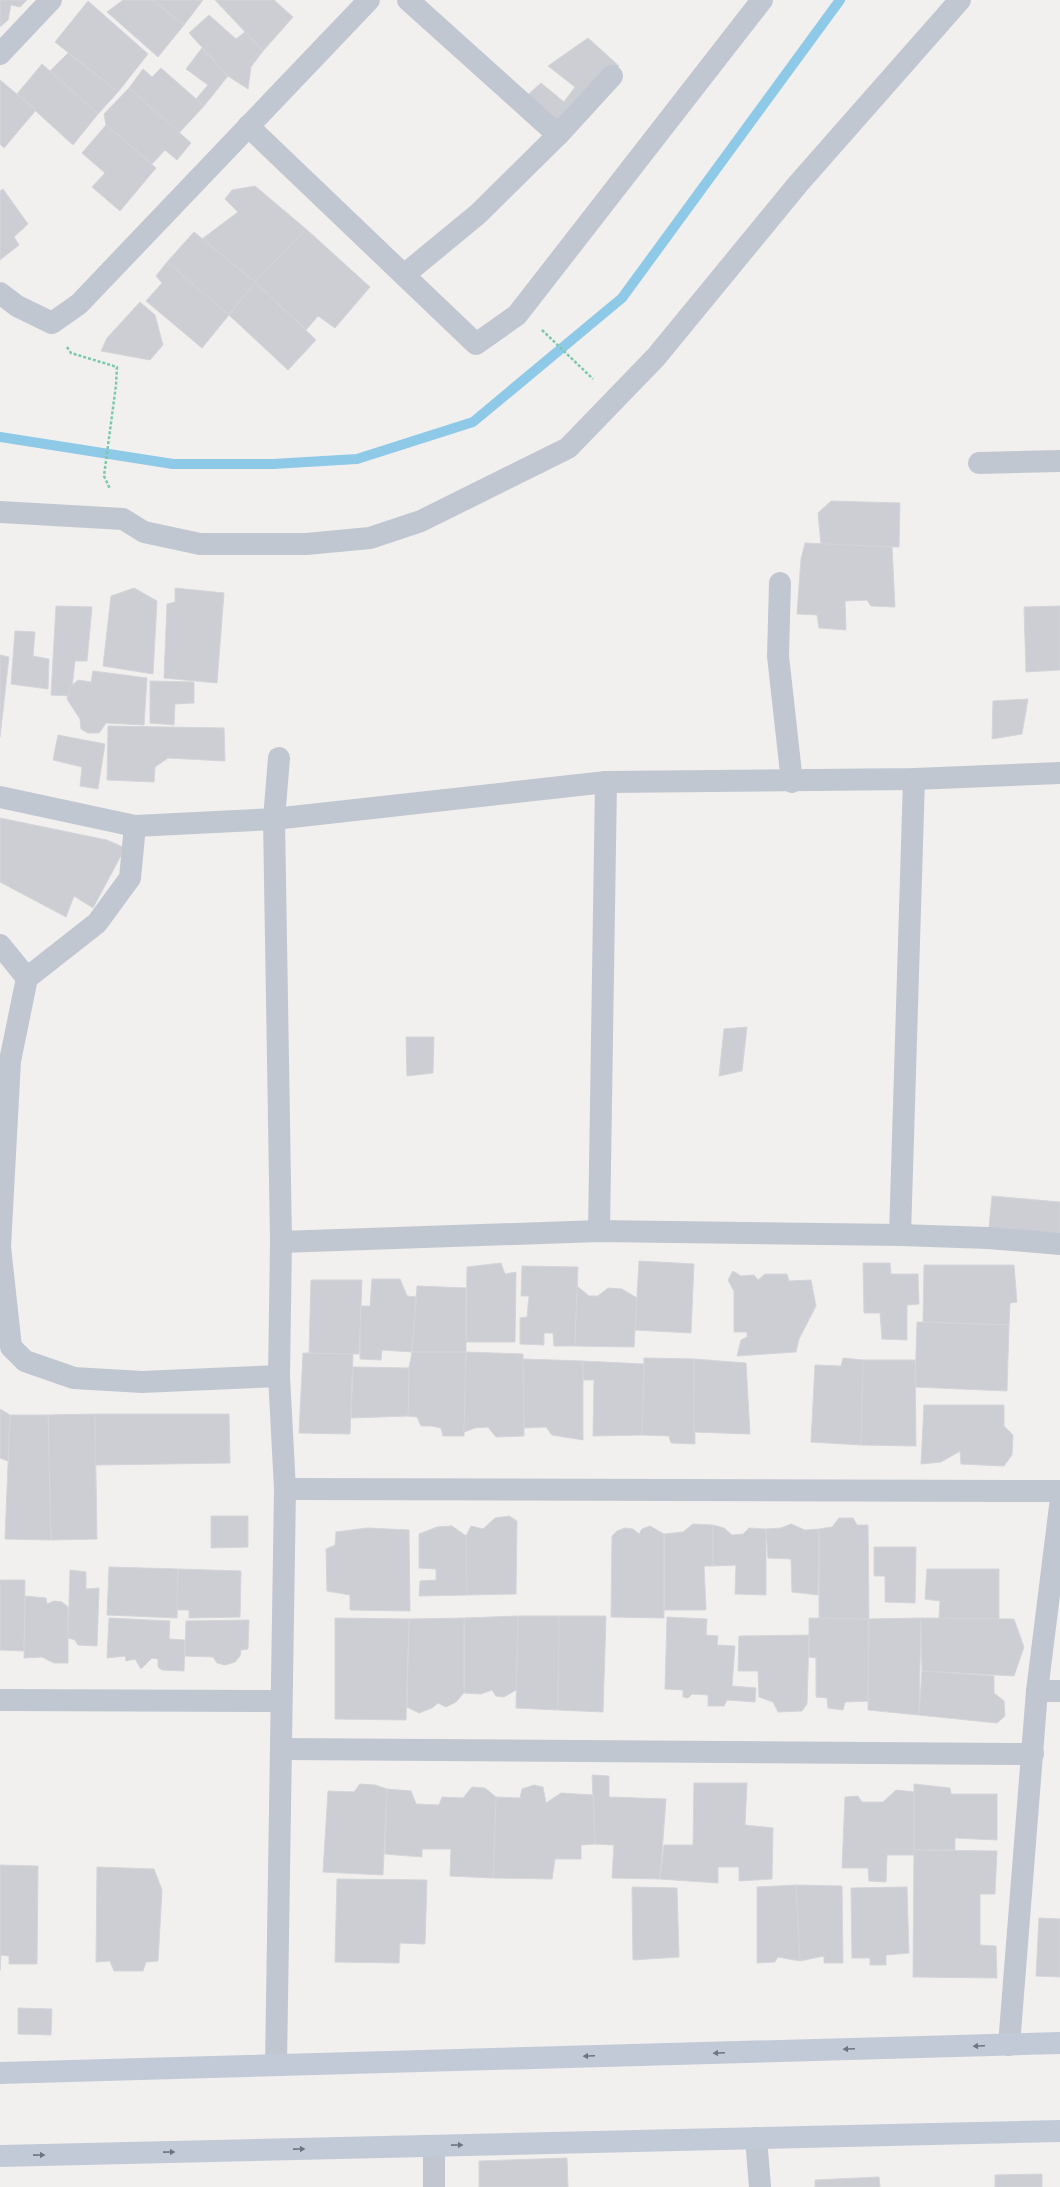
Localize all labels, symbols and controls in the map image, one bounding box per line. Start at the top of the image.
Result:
one-way arrow [973,2042,985,2049]
one-way arrow [842,2046,855,2052]
one-way arrow [712,2050,725,2056]
one-way arrow [583,2053,595,2060]
one-way arrow [451,2142,464,2148]
one-way arrow [293,2146,306,2152]
one-way arrow [163,2149,176,2155]
one-way arrow [33,2152,46,2158]

